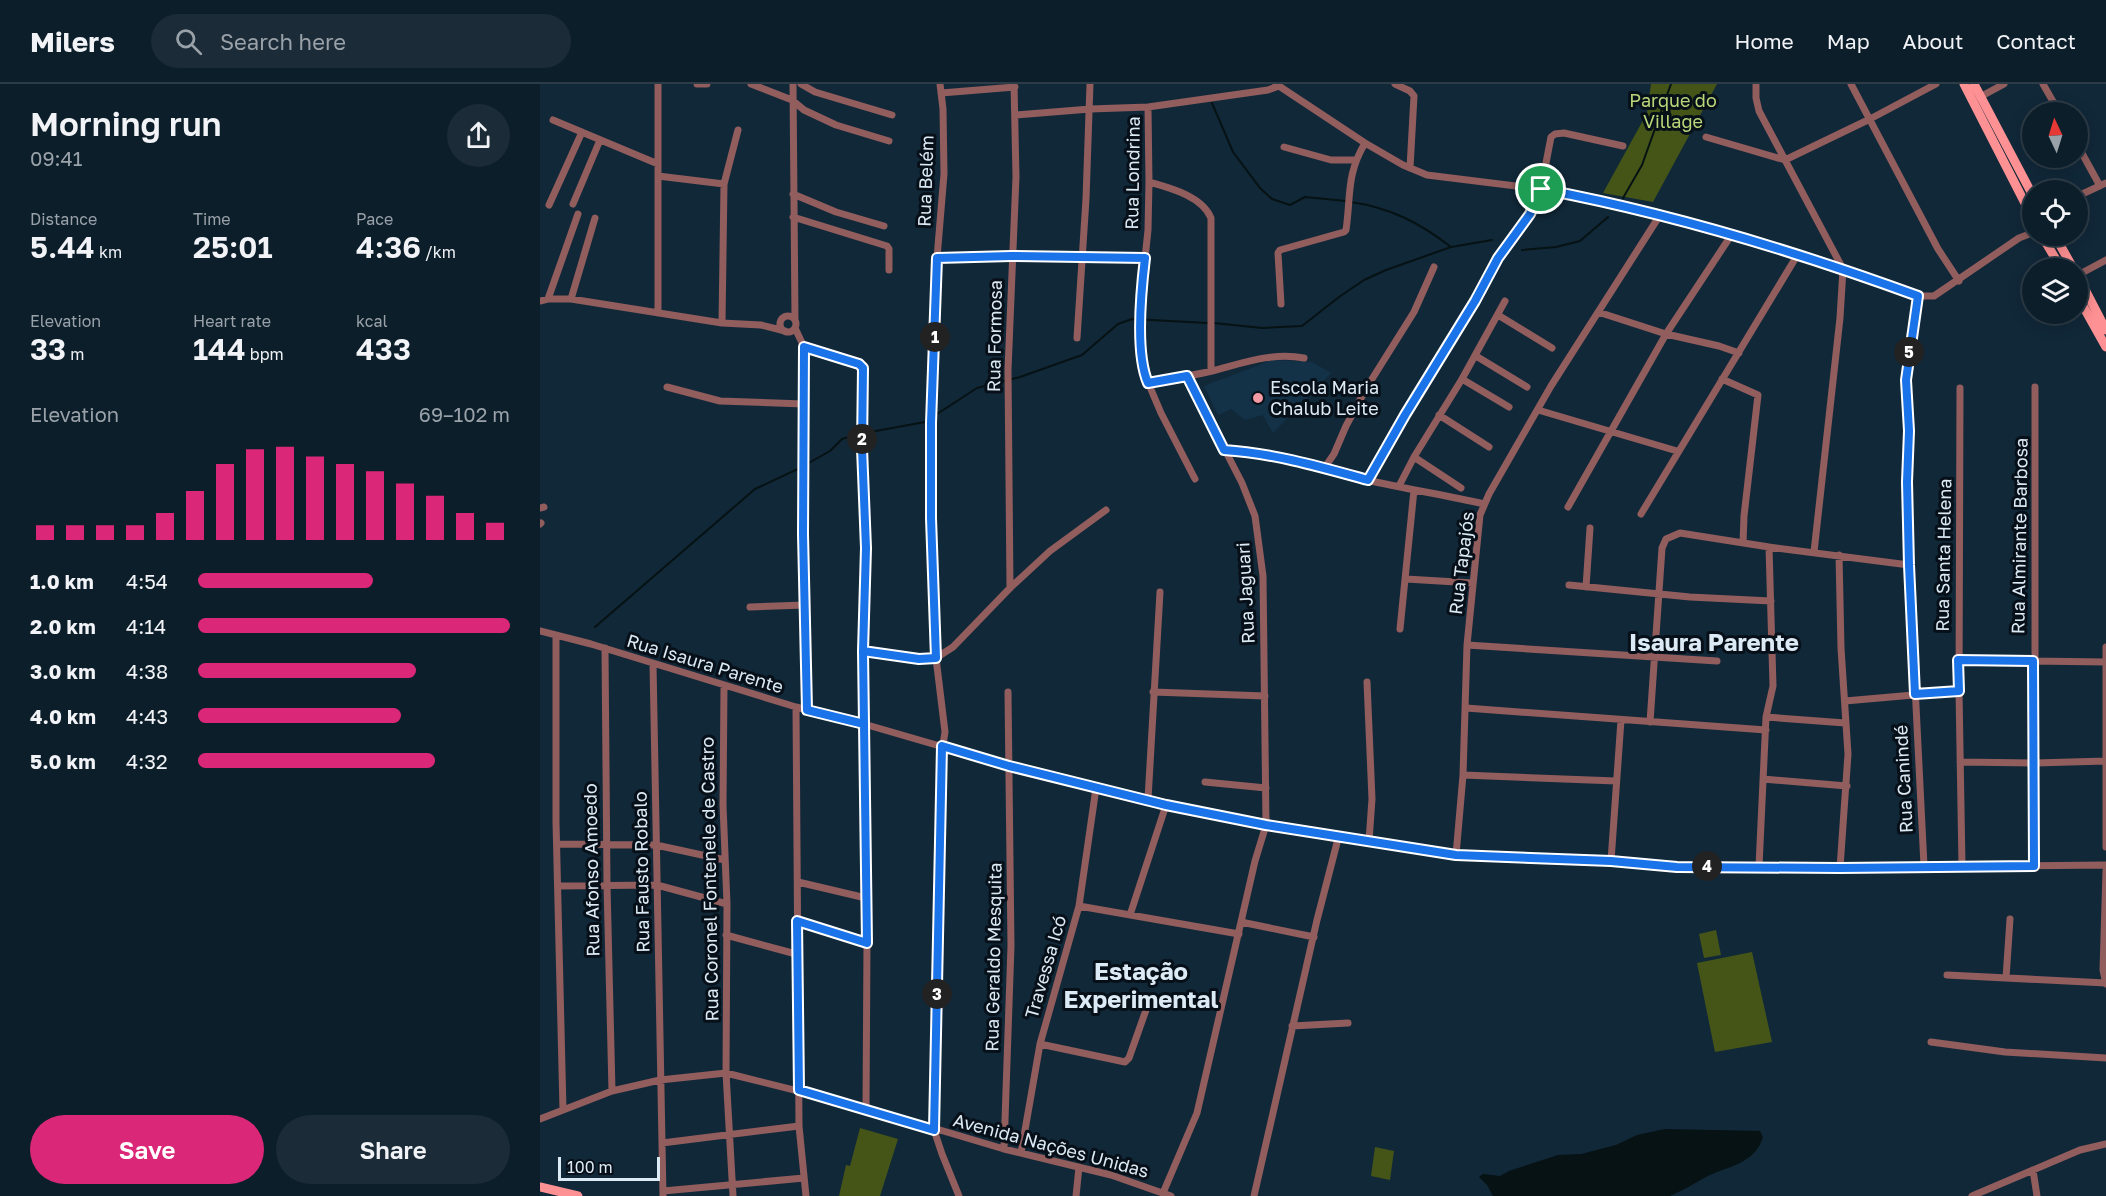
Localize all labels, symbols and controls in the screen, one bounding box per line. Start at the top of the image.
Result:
search box [151,14,571,68]
text: Milers [30,25,115,58]
icon: search [172,25,205,58]
text: Search here [220,28,346,55]
text: Home [1734,28,1794,54]
text: Map [1827,28,1870,54]
text: About [1903,28,1963,54]
text: Contact [1996,28,2076,54]
park label: Parque do Village [1629,89,1717,132]
north arrow [2022,102,2088,168]
map controls [2022,102,2088,324]
text: Morning run [30,104,222,143]
button: share [447,104,510,167]
street label: Rua Londrina [1120,116,1144,230]
street label: Rua Belém [912,135,938,227]
text: 09:41 [30,146,82,170]
pin [1515,163,1566,214]
icon: arrive [1524,172,1557,205]
button: locate [2022,180,2088,246]
text: Distance [30,209,97,229]
text: Time [193,209,231,229]
text: Pace [356,209,393,229]
text: 5.44 [30,229,95,265]
text: 25:01 [193,229,273,265]
text: 4:36 [356,229,421,265]
text: km [95,242,122,262]
text: /km [421,242,456,262]
button: layers [2022,258,2088,324]
street label: Rua Formosa [982,280,1006,392]
text: Elevation [30,311,101,331]
text: Heart rate [193,311,271,331]
text: kcal [356,311,388,331]
pin: 1 [920,322,950,352]
text: 1 [931,327,939,347]
text: 33 [30,331,66,367]
text: 144 [193,331,246,367]
text: 433 [356,331,411,367]
pin: 5 [1894,337,1924,367]
text: 5 [1904,342,1914,362]
text: m [66,344,84,364]
text: bpm [246,344,284,364]
place label: Escola Maria Chalub Leite [1270,376,1379,419]
marker: Escola Maria Chalub Leite [1251,391,1265,405]
text: Elevation [30,402,119,426]
text: 69–102 m [419,402,510,426]
pin: 2 [847,424,877,454]
text: 2 [857,429,867,449]
street label: Rua Almirante Barbosa [2006,438,2032,634]
street label: Rua Santa Helena [1931,478,1955,632]
street label: Rua Tapajós [1444,510,1478,616]
street label: Rua Jaguari [1231,542,1259,644]
text: 1.0 km [30,569,94,593]
text: 4:54 [126,569,168,593]
text: 2.0 km [30,614,96,638]
text: 4:14 [126,614,166,638]
district label: Isaura Parente [1629,627,1799,656]
street label: Rua Isaura Parente [624,629,786,697]
text: 3.0 km [30,659,96,683]
text: 4:38 [126,659,168,683]
text: 4.0 km [30,704,96,728]
text: 4:43 [126,704,168,728]
street label: Rua Canindé [1889,724,1917,834]
street label: Rua Coronel Fontenele de Castro [696,737,722,1021]
text: 5.0 km [30,749,96,773]
text: 4:32 [126,749,168,773]
street label: Rua Afonso Amoedo [578,783,604,957]
street label: Rua Fausto Robalo [629,791,653,953]
pin: 4 [1692,851,1722,881]
text: 4 [1702,856,1712,876]
street label: Rua Geraldo Mesquita [980,862,1006,1052]
street label: Travessa Icó [1020,913,1070,1021]
district label: Estação Experimental [1064,956,1219,1013]
pin: 3 [922,979,952,1009]
text: 3 [932,984,942,1004]
street label: Avenida Nações Unidas [951,1108,1151,1182]
button: Save [30,1115,264,1184]
button: Share [276,1115,510,1184]
scale bar [558,1154,660,1182]
text: 100 m [567,1157,613,1177]

